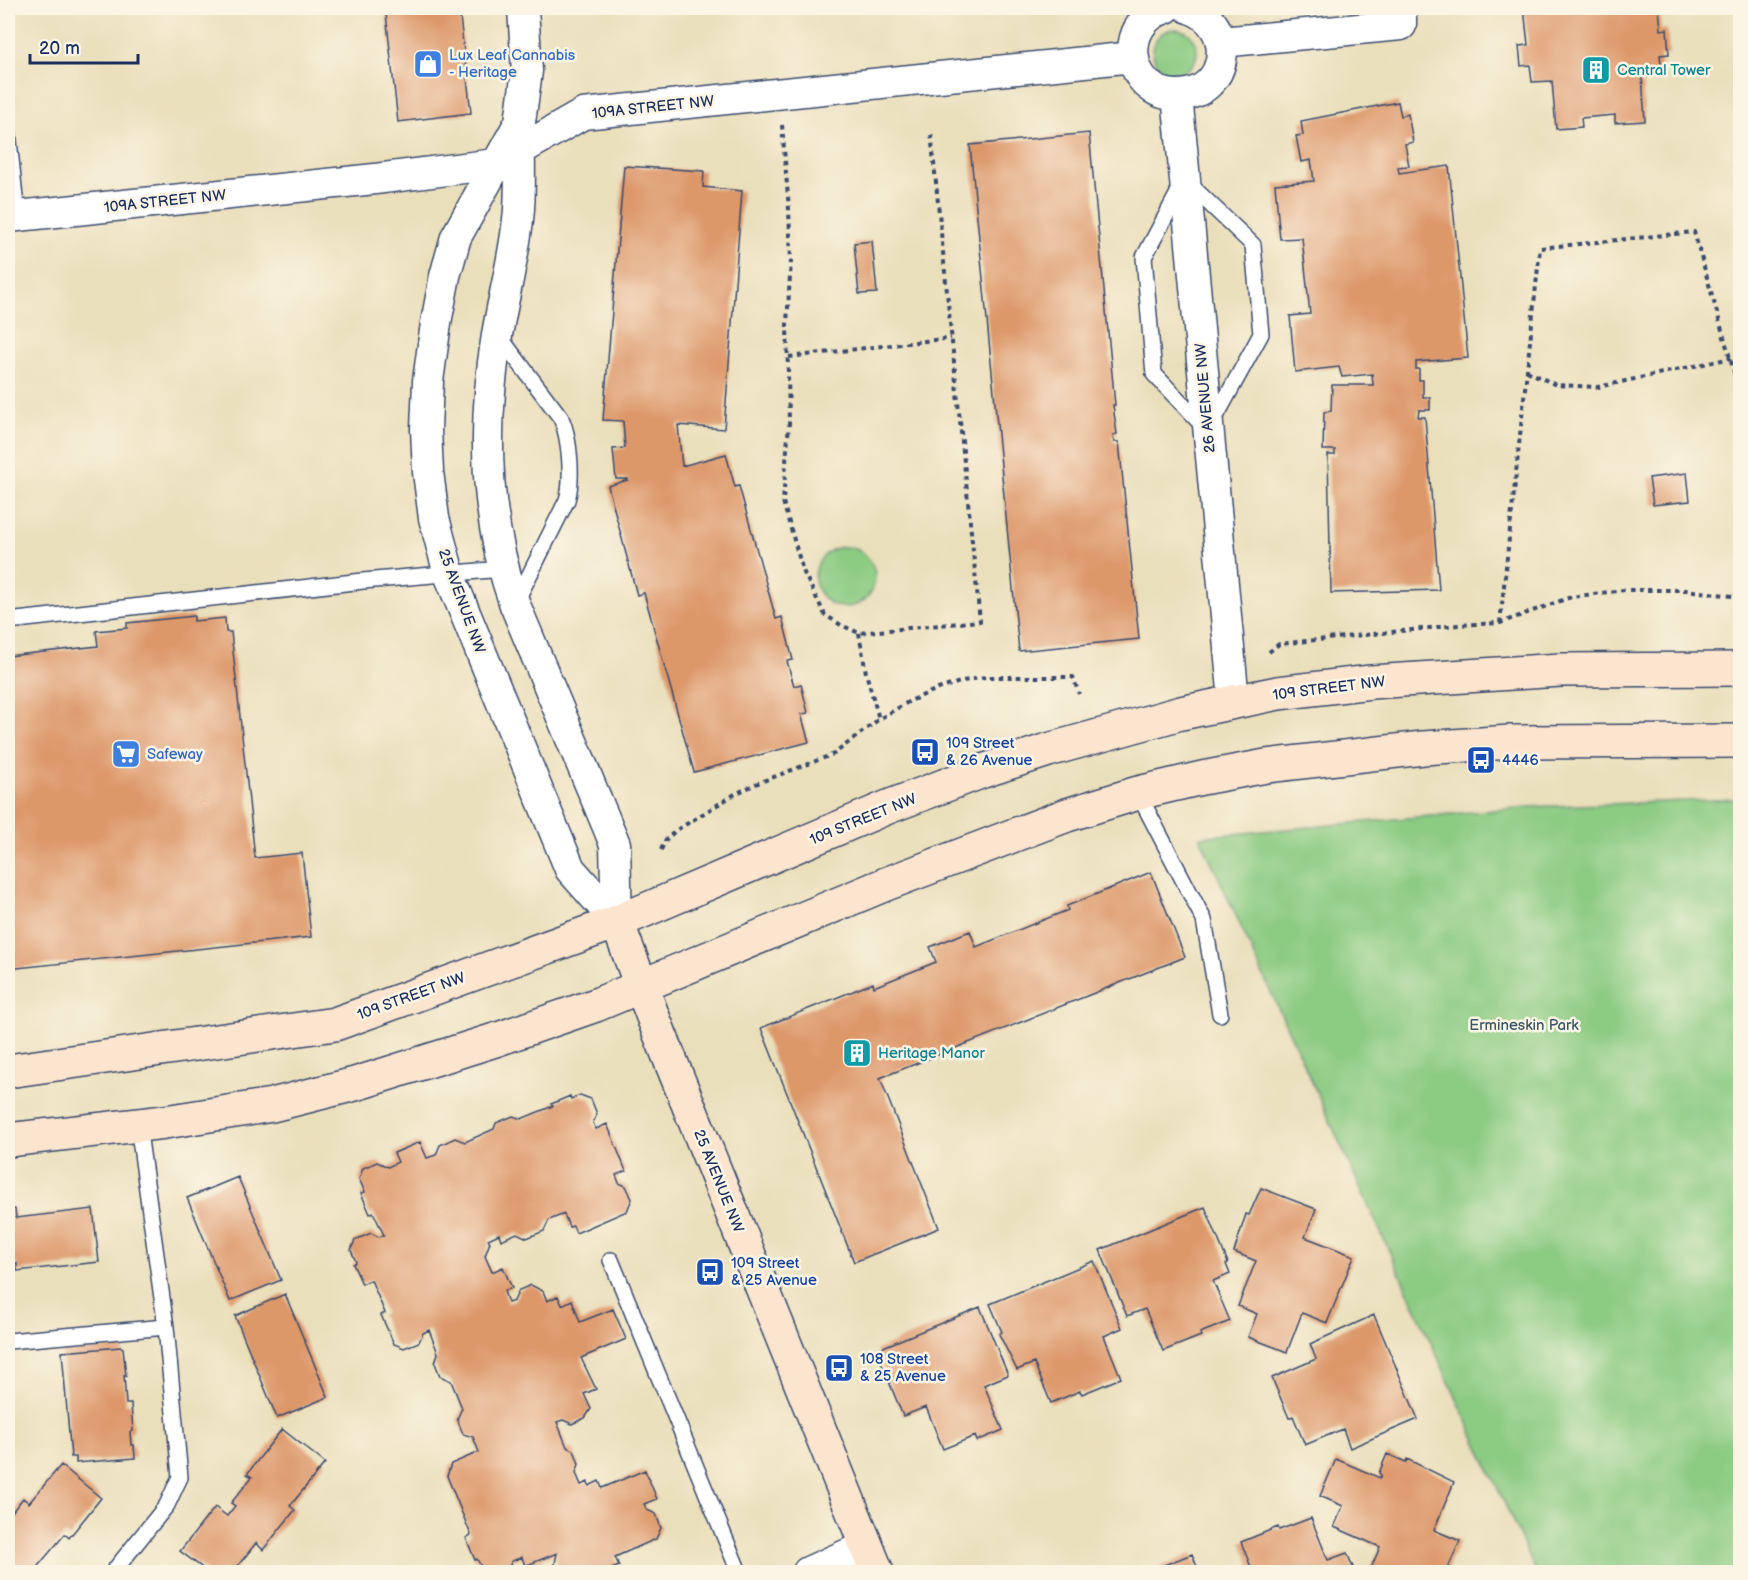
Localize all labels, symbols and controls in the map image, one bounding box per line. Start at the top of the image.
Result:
scale bar [30,27,138,65]
text: 20 m [39,38,80,59]
place label: Lux Leaf Cannabis - Heritage [449,46,576,82]
shop icon: Lux Leaf Cannabis - Heritage [412,48,444,80]
building icon: Central Tower [1580,54,1612,86]
place label: Central Tower [1617,61,1711,80]
street label: 109A STREET NW [591,92,715,123]
street label: 109A STREET NW [103,186,227,217]
street label: 26 AVENUE NW [1191,342,1220,454]
street label: 25 AVENUE NW [434,546,489,656]
street label: 109 STREET NW [1272,672,1387,705]
place label: 109 Street & 26 Avenue [946,734,1033,770]
bus stop icon: 109 Street & 26 Avenue [909,736,941,768]
supermarket icon: Safeway [110,738,142,770]
bus stop icon: 4446 [1465,744,1497,776]
place label: Safeway [147,745,203,764]
place label: 4446 [1502,751,1539,770]
street label: 109 STREET NW [807,789,920,850]
street label: 109 STREET NW [355,968,468,1025]
park label: Ermineskin Park [1469,1016,1579,1035]
building icon: Heritage Manor [841,1037,873,1069]
place label: Heritage Manor [878,1044,985,1063]
street label: 25 AVENUE NW [689,1127,748,1236]
place label: 109 Street & 25 Avenue [731,1254,817,1290]
bus stop icon: 109 Street & 25 Avenue [694,1256,726,1288]
place label: 108 Street & 25 Avenue [860,1350,946,1386]
bus stop icon: 108 Street & 25 Avenue [823,1352,855,1384]

